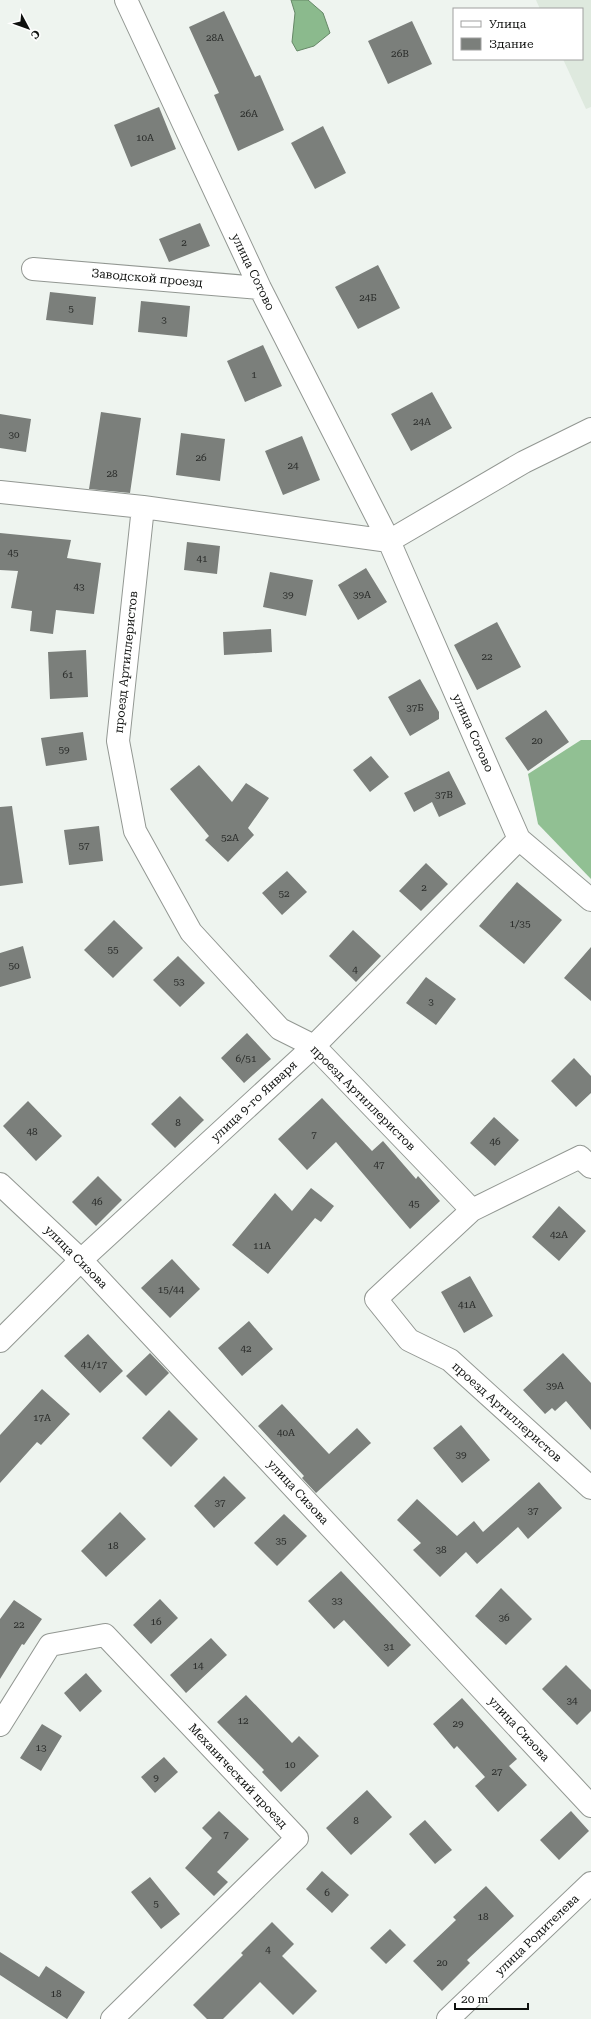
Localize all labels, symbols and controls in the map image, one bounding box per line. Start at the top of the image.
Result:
north arrow [8,8,48,48]
legend [453,8,583,60]
text: Улица [489,17,527,31]
text: С [28,27,43,42]
house number: 28А [206,32,224,43]
text: Здание [489,37,534,51]
house number: 26В [391,48,409,59]
house number: 26А [240,108,258,119]
house number: 10А [136,132,154,143]
street label: улица Сотово [228,231,278,313]
house number: 2 [181,237,187,248]
street label: Заводской проезд [91,266,204,290]
house number: 24Б [359,292,377,303]
house number: 5 [68,303,74,314]
house number: 3 [161,314,167,325]
house number: 1 [251,369,257,380]
house number: 24А [413,416,431,427]
house number: 30 [8,429,20,440]
house number: 26 [195,452,207,463]
house number: 24 [287,460,299,471]
house number: 28 [106,468,118,479]
house number: 45 [7,547,19,558]
house number: 41 [196,553,208,564]
house number: 43 [73,581,85,592]
house number: 39 [282,589,294,600]
house number: 39А [353,589,371,600]
street label: проезд Артиллеристов [112,590,140,734]
house number: 22 [481,651,493,662]
house number: 61 [62,669,74,680]
street label: улица Сотово [450,692,496,774]
house number: 37Б [406,702,424,713]
house number: 20 [531,735,543,746]
house number: 59 [58,744,70,755]
house number: 37В [435,789,453,800]
house number: 52А [221,832,239,843]
house number: 57 [78,840,90,851]
house number: 2 [421,882,427,893]
house number: 52 [278,888,290,899]
house number: 1/35 [510,918,531,929]
house number: 55 [107,944,119,955]
house number: 50 [8,960,20,971]
house number: 4 [352,964,358,975]
house number: 53 [173,976,185,987]
house number: 3 [428,996,434,1007]
street label: проезд Артиллеристов [308,1043,418,1153]
house number: 6/51 [236,1053,257,1064]
street label: улица 9-го Января [208,1058,300,1144]
house number: 8 [175,1117,181,1128]
house number: 48 [26,1126,38,1137]
house number: 7 [311,1129,317,1140]
house number: 46 [489,1136,501,1147]
house number: 47 [373,1159,385,1170]
house number: 46 [91,1196,103,1207]
house number: 45 [408,1198,420,1209]
street label: улица Сизова [42,1223,111,1292]
house number: 42А [550,1229,568,1240]
house number: 11А [253,1240,271,1251]
house number: 15/44 [158,1284,185,1295]
house number: 41А [458,1299,476,1310]
house number: 42 [240,1343,252,1354]
house number: 41/17 [81,1359,108,1370]
street label: проезд Артиллеристов [449,1359,565,1465]
house number: 39А [546,1380,564,1391]
house number: 17А [33,1412,51,1423]
house number: 40А [277,1427,295,1438]
house number: 39 [455,1449,467,1460]
street label: улица Сизова [264,1457,332,1528]
house number: 37 [214,1497,226,1508]
house number: 37 [527,1505,539,1516]
house number: 35 [275,1535,287,1546]
house number: 18 [107,1540,119,1551]
house number: 38 [435,1544,447,1555]
house number: 33 [331,1595,343,1606]
house number: 36 [498,1612,510,1623]
house number: 16 [150,1616,162,1627]
house number: 22 [13,1619,25,1630]
house number: 31 [383,1641,395,1652]
house number: 14 [192,1660,204,1671]
street label: улица Сизова [485,1694,553,1765]
house number: 34 [566,1695,578,1706]
house number: 12 [237,1715,249,1726]
house number: 29 [452,1718,464,1729]
street label: Механический проезд [186,1721,290,1831]
house number: 13 [35,1742,47,1753]
house number: 10 [284,1759,296,1770]
house number: 27 [491,1766,503,1777]
house number: 9 [153,1772,159,1783]
house number: 8 [353,1815,359,1826]
house number: 7 [223,1829,229,1840]
house number: 6 [324,1887,330,1898]
street label: улица Родителева [492,1891,582,1979]
house number: 5 [153,1898,159,1909]
house number: 18 [477,1911,489,1922]
house number: 4 [265,1944,271,1955]
house number: 20 [436,1957,448,1968]
scale bar [455,1985,528,2011]
house number: 18 [50,1988,62,1999]
text: 20 m [461,1992,488,2006]

